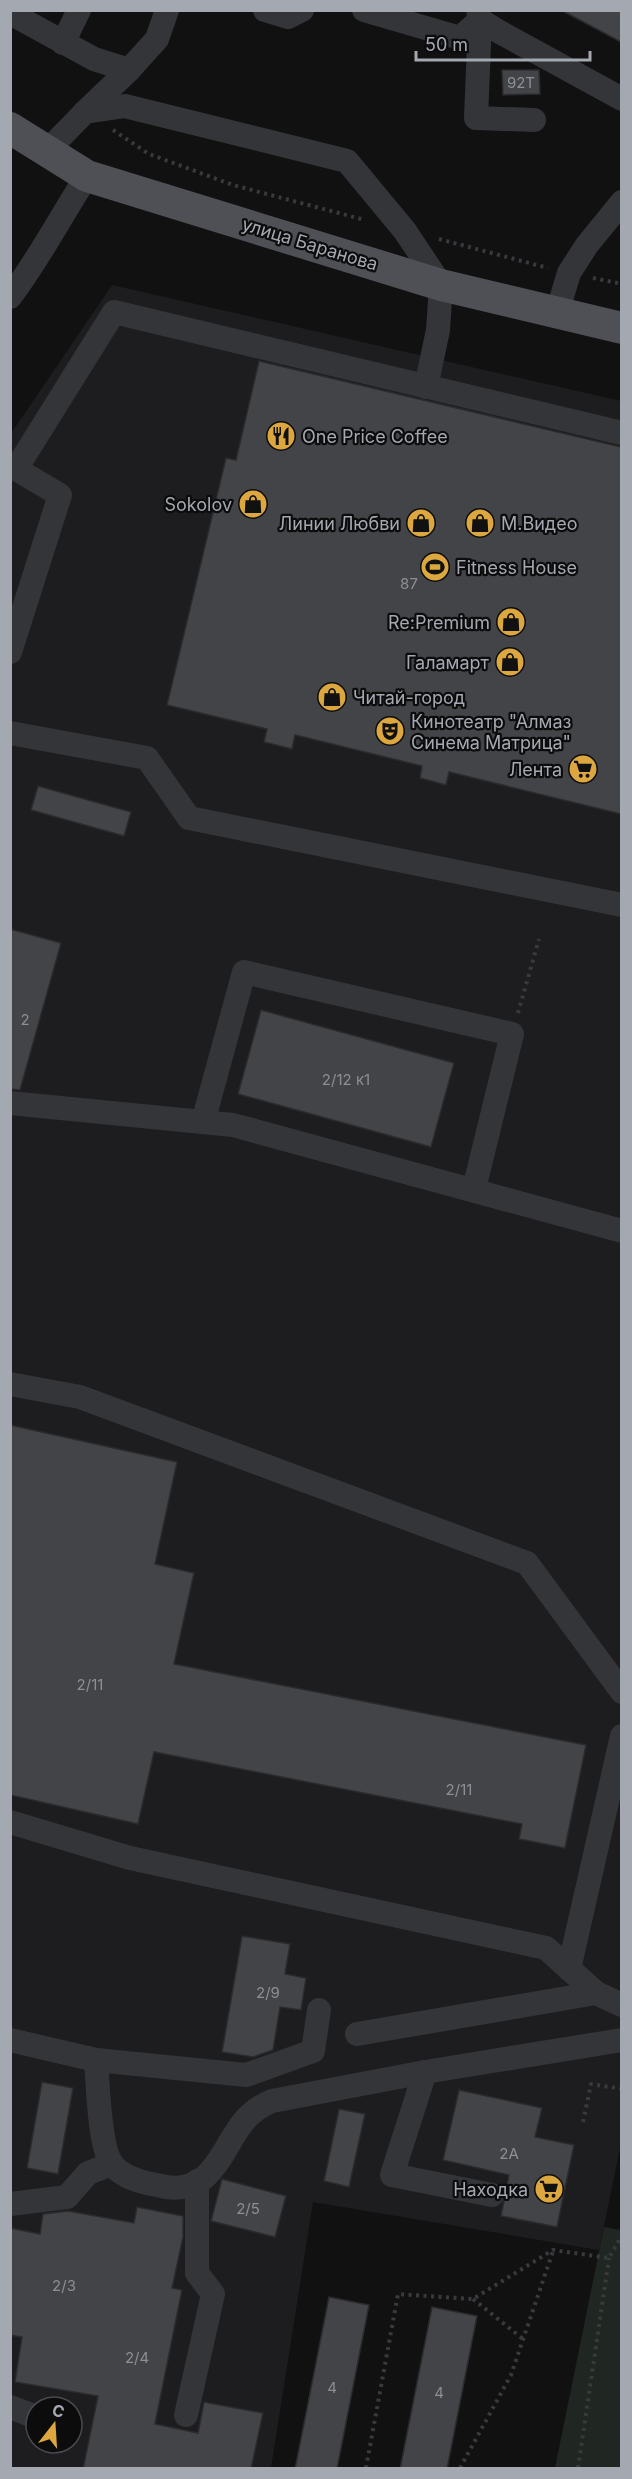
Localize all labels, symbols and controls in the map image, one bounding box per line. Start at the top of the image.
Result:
scale bar [416,24,590,62]
text: 50 m [425,34,468,55]
house number: 92Т [507,73,535,92]
street label: улица Баранова [240,213,380,275]
restaurant icon: One Price Coffee [265,420,297,452]
place label: One Price Coffee [302,426,448,447]
shop icon: Sokolov [237,488,269,520]
place label: Sokolov [164,494,232,515]
shop icon: Линии Любви [405,507,437,539]
shop icon: М.Видео [464,507,496,539]
place label: Линии Любви [279,513,400,534]
place label: М.Видео [501,513,577,534]
sports icon: Fitness House [419,551,451,583]
place label: Fitness House [456,557,577,578]
house number: 87 [400,574,418,593]
shop icon: Re:Premium [495,606,527,638]
place label: Re:Premium [388,612,490,633]
shop icon: Галамарт [494,646,526,678]
place label: Галамарт [406,652,490,673]
shop icon: Читай-город [316,681,348,713]
place label: Читай-город [353,687,465,708]
place label: Кинотеатр "Алмаз Синема Матрица" [411,711,571,753]
theatre icon: Кинотеатр "Алмаз Синема Матрица" [374,715,406,747]
supermarket icon: Лента [567,753,599,785]
place label: Лента [509,759,562,780]
house number: 2 [20,1010,30,1029]
house number: 2/12 к1 [322,1070,370,1089]
house number: 2/11 [77,1675,103,1694]
house number: 2/11 [446,1780,472,1799]
house number: 2/9 [256,1983,280,2002]
house number: 2А [499,2144,519,2163]
supermarket icon: Находка [533,2173,565,2205]
place label: Находка [453,2179,528,2200]
house number: 2/5 [236,2199,260,2218]
house number: 2/3 [52,2276,76,2295]
house number: 2/4 [125,2348,149,2367]
house number: 4 [327,2378,337,2397]
house number: 4 [434,2383,444,2402]
north arrow [24,2395,84,2455]
text: С [50,2399,67,2422]

